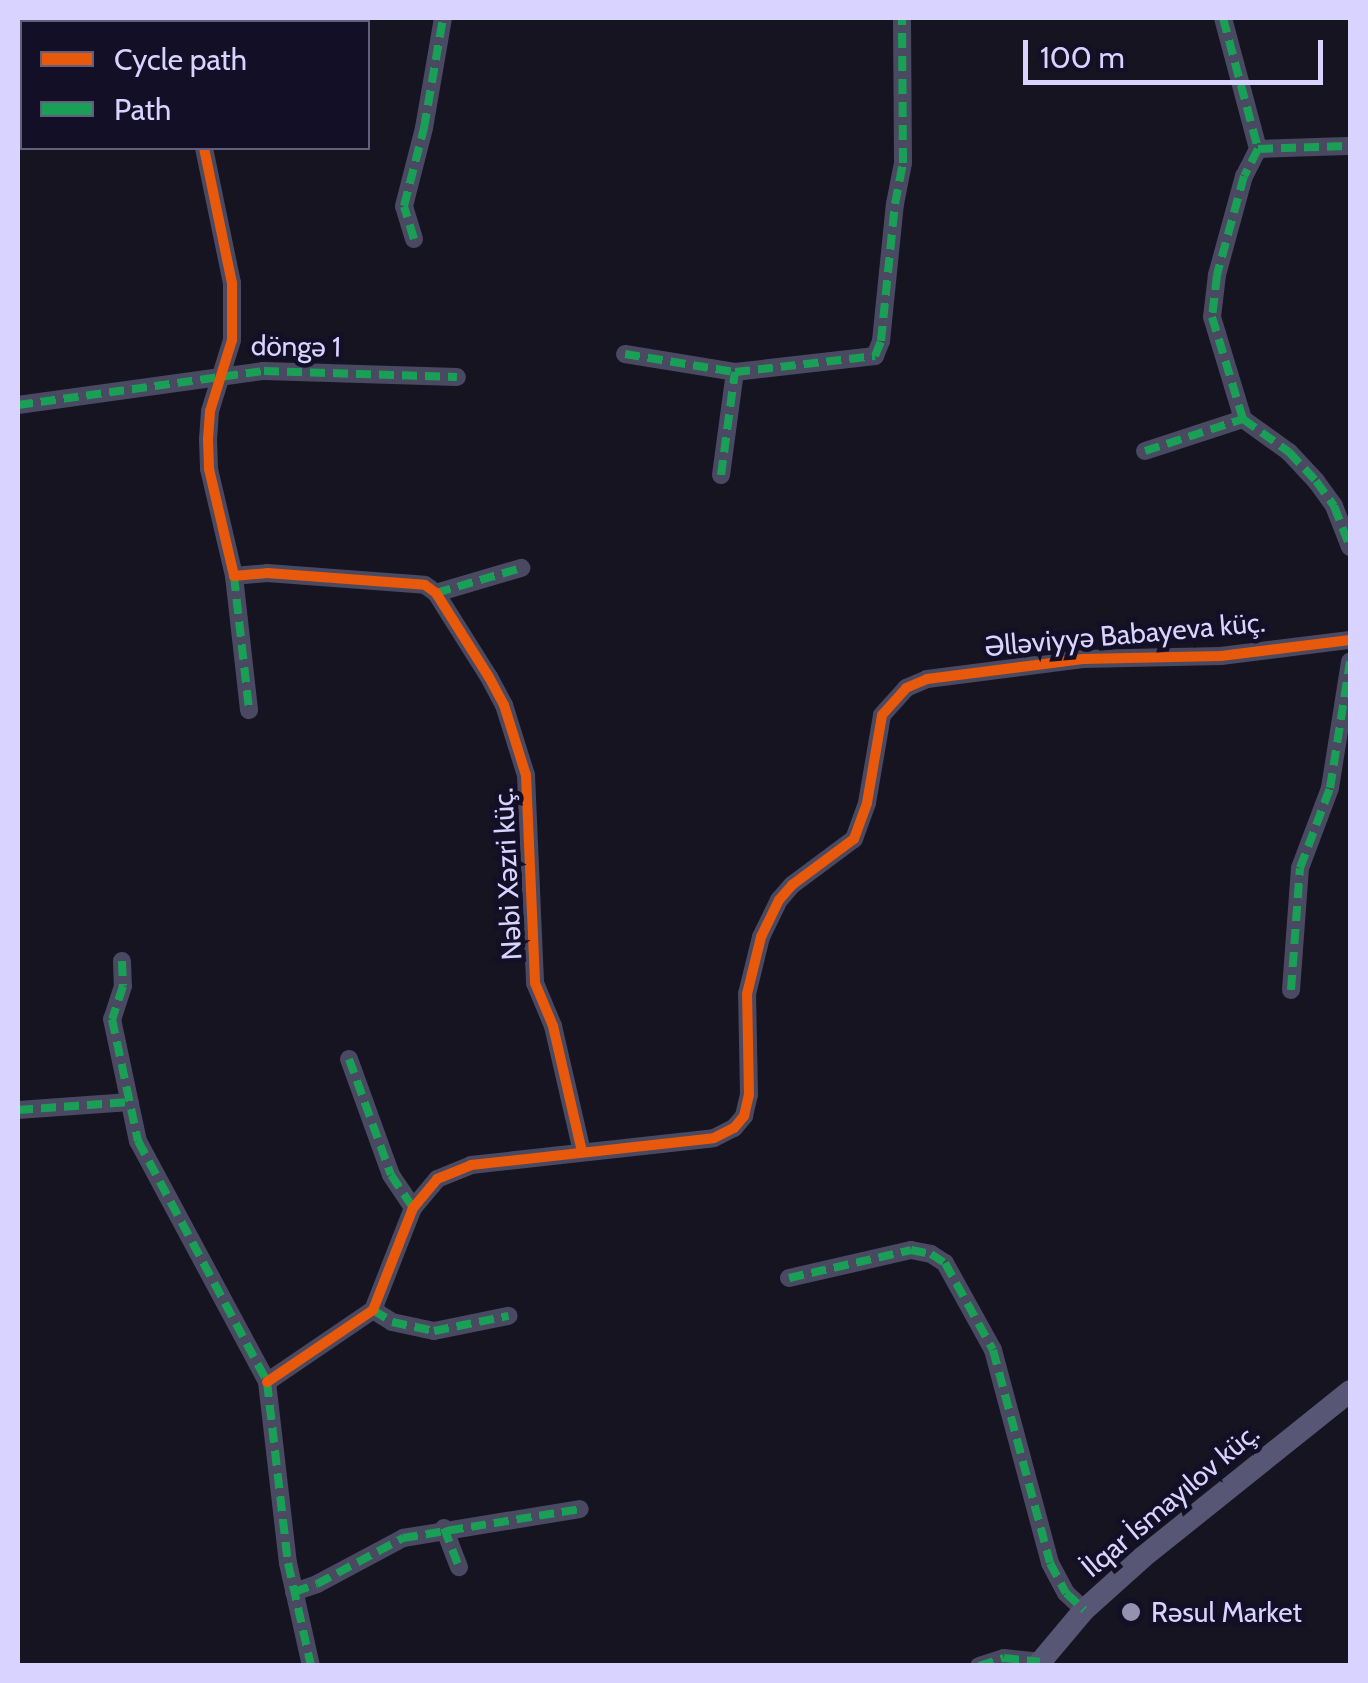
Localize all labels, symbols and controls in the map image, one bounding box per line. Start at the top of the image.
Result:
legend [20,20,370,150]
scale bar [1028,20,1328,82]
text: 100 m [1040,39,1125,76]
text: Cycle path [114,41,247,78]
text: Path [114,91,171,128]
street label: döngə 1 [251,328,341,364]
street label: Əlləviyyə Babayeva küç. [983,605,1267,663]
street label: Nəbi Xəzri küç. [486,787,528,961]
street label: İlqar İsmayılov küç. [1074,1416,1266,1584]
place label: Rəsul Market [1151,1595,1302,1629]
marker: Rəsul Market [1120,1601,1142,1623]

